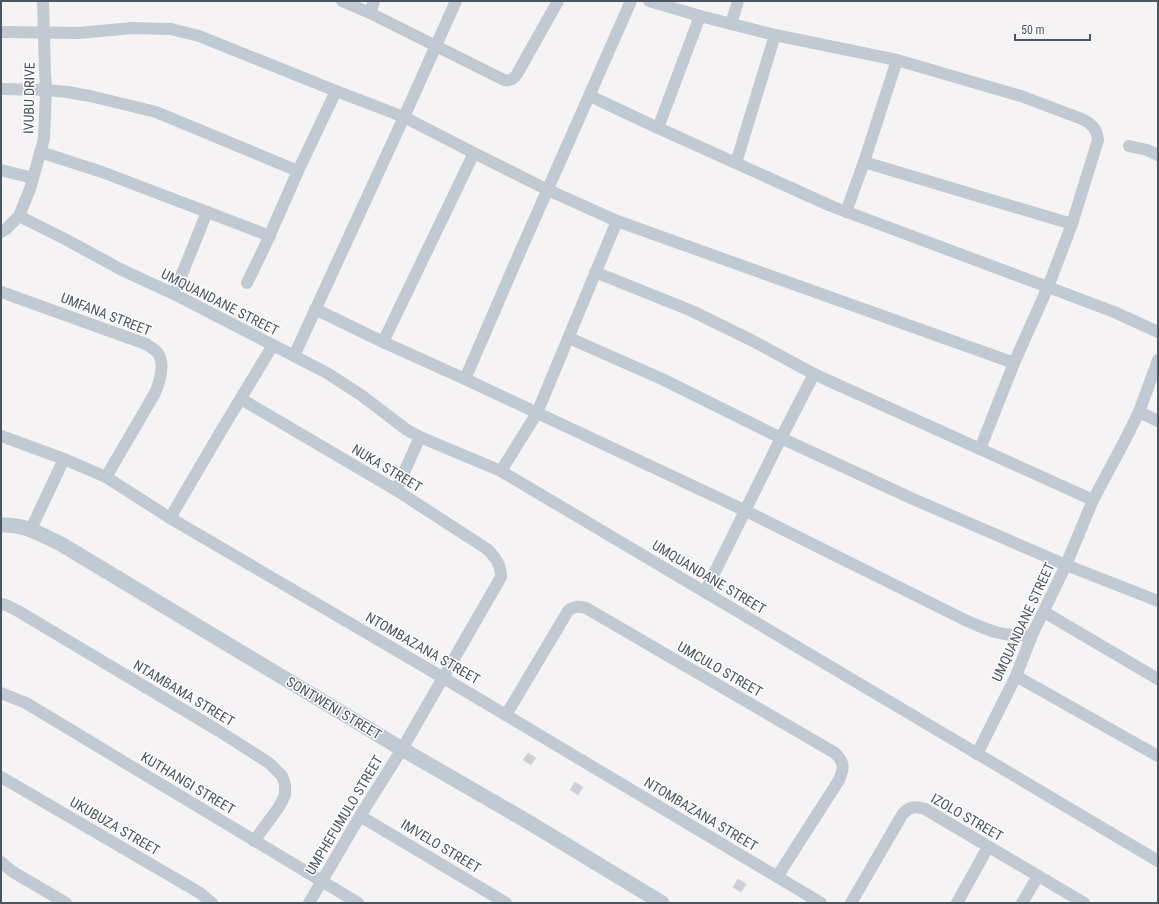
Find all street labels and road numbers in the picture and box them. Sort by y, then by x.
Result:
street label: IVUBU DRIVE [20,62,38,134]
street label: UMQUANDANE STREET [159,265,281,339]
street label: UMFANA STREET [59,289,153,339]
street label: NUKA STREET [349,441,425,495]
street label: UMQUANDANE STREET [649,537,769,617]
street label: UMQUANDANE STREET [988,560,1058,684]
street label: NTOMBAZANA STREET [363,609,483,687]
street label: UMCULO STREET [675,638,765,700]
street label: NTAMBAMA STREET [131,657,237,729]
street label: SONTWENI STREET [284,673,384,743]
street label: KUTHANGI STREET [138,749,238,817]
street label: UMPHEFUMULO STREET [302,753,386,877]
street label: NTOMBAZANA STREET [642,774,760,854]
street label: IZOLO STREET [928,790,1006,844]
street label: UKUBUZA STREET [67,794,163,858]
street label: IMVELO STREET [398,816,484,876]

